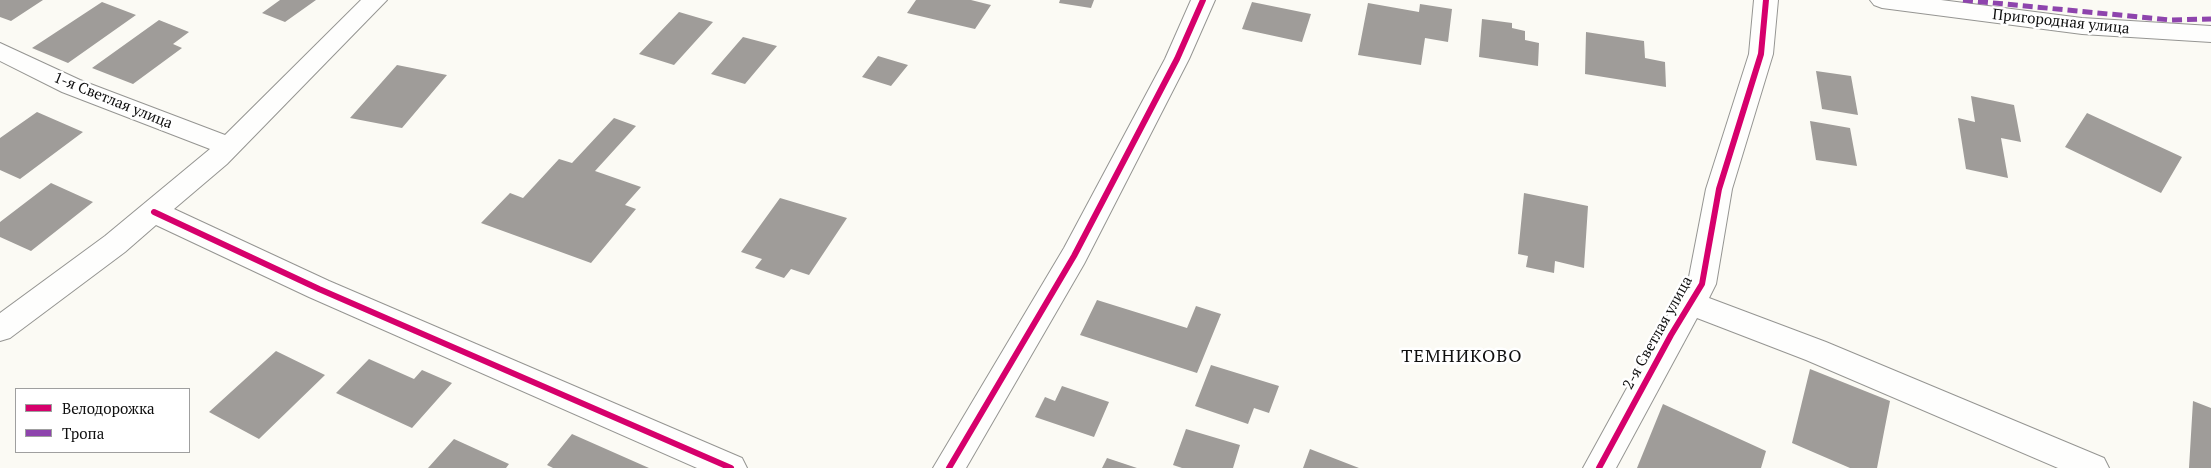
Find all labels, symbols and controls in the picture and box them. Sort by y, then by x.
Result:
street label: Пригородная улица [1991,6,2131,38]
street label: 1-я Светлая улица [51,69,175,133]
street label: 2-я Светлая улица [1619,273,1697,393]
district label: ТЕМНИКОВО [1400,346,1524,368]
legend [15,388,190,453]
text: Велодорожка [62,398,155,418]
text: Тропа [62,423,104,443]

